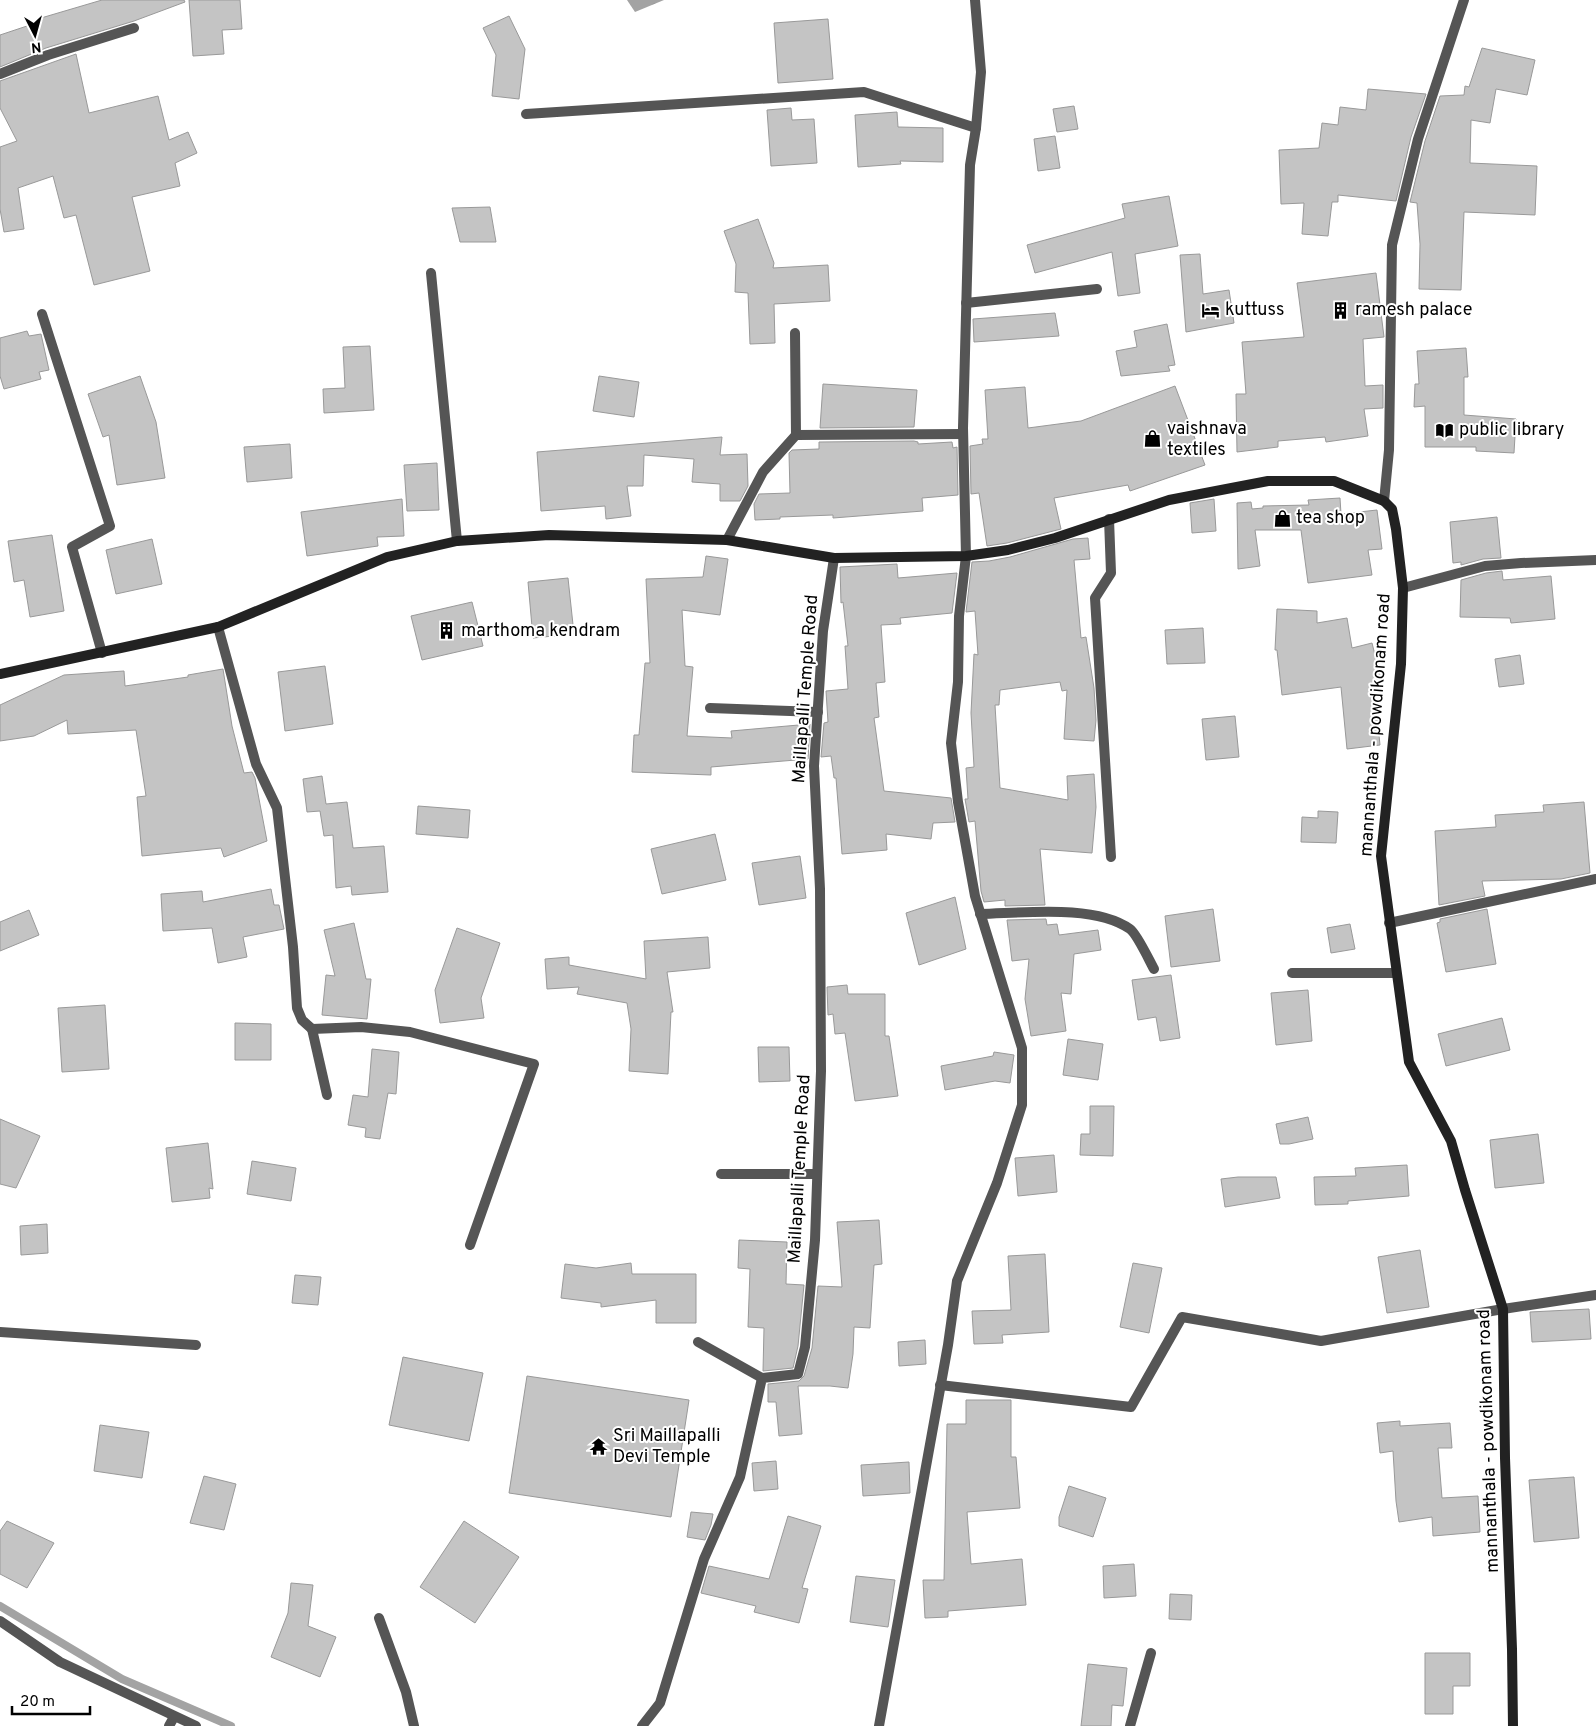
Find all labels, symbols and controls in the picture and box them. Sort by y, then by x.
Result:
north arrow [10,10,60,60]
text: N [30,37,42,55]
place label: kuttuss [1225,299,1284,322]
place label: ramesh palace [1355,299,1472,322]
hotel icon: kuttuss [1201,300,1221,320]
building icon: ramesh palace [1331,300,1351,320]
place label: vaishnava textiles [1167,418,1247,462]
place label: public library [1459,419,1564,442]
library icon: public library [1435,420,1455,440]
shop icon: vaishnava textiles [1143,429,1163,449]
place label: tea shop [1296,507,1365,530]
shop icon: tea shop [1272,508,1292,528]
street label: mannanthala - powdikonam road [1355,593,1397,857]
street label: Maillapalli Temple Road [788,594,824,784]
place label: marthoma kendram [461,620,620,643]
building icon: marthoma kendram [437,621,457,641]
street label: Maillapalli Temple Road [784,1074,816,1264]
street label: mannanthala - powdikonam road [1473,1309,1505,1573]
place label: Sri Maillapalli Devi Temple [613,1425,721,1469]
temple icon: Sri Maillapalli Devi Temple [589,1436,609,1456]
scale bar [12,1684,90,1716]
text: 20 m [20,1693,55,1712]

